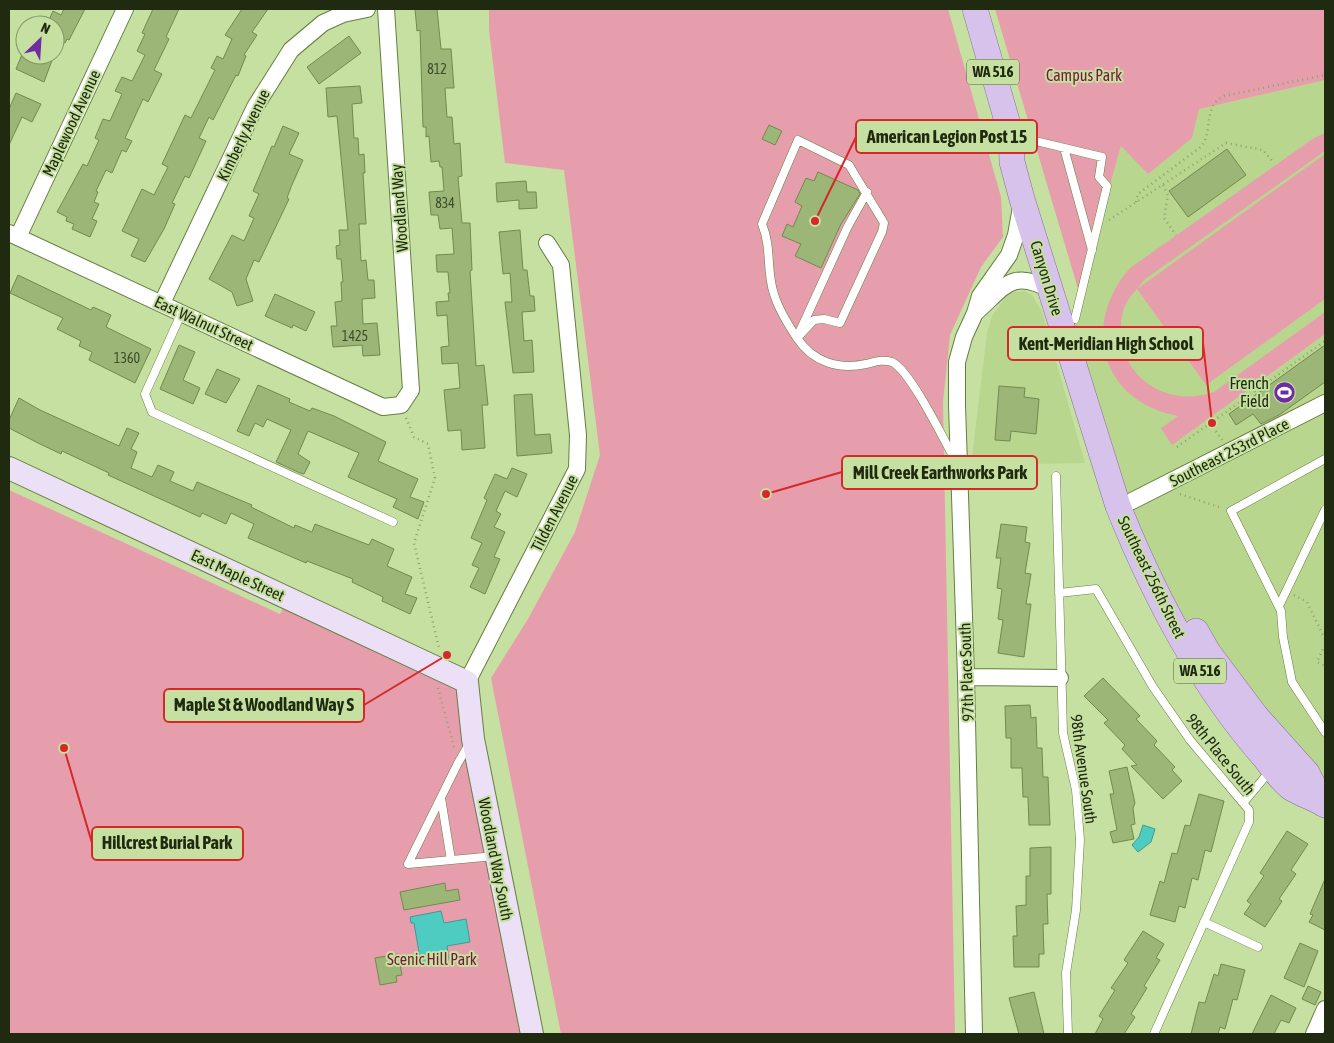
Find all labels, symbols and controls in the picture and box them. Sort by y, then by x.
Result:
north arrow [15,15,65,65]
text: N [38,19,53,37]
road number: WA 516 [967,60,1019,84]
house number: 812 [427,61,447,77]
park label: Campus Park [1046,66,1122,85]
street label: Maplewood Avenue [38,67,104,180]
street label: Kimberly Avenue [213,86,274,184]
callout: American Legion Post 15 [856,120,1037,153]
text: American Legion Post 15 [866,126,1027,147]
street label: Woodland Way [387,163,412,253]
house number: 834 [435,195,455,211]
street label: Canyon Drive [1026,238,1067,318]
street label: East Walnut Street [152,292,257,354]
callout: Kent-Meridian High School [1008,327,1203,360]
house number: 1425 [342,328,368,344]
text: Kent-Meridian High School [1018,333,1194,354]
house number: 1360 [114,350,141,366]
place label: French Field [1229,374,1269,410]
sports icon: French Field [1273,380,1297,404]
street label: Southeast 253rd Place [1166,414,1292,490]
callout: Mill Creek Earthworks Park [842,456,1037,489]
text: Mill Creek Earthworks Park [853,462,1028,483]
street label: Tilden Avenue [527,472,581,554]
street label: Southeast 256th Street [1115,513,1190,641]
street label: East Maple Street [188,545,288,606]
street label: 97th Place South [955,622,977,722]
road number: WA 516 [1174,658,1226,684]
callout: Maple St & Woodland Way S [164,689,364,722]
text: Maple St & Woodland Way S [174,694,355,715]
street label: 98th Place South [1183,710,1259,798]
street label: 98th Avenue South [1067,713,1101,825]
street label: Woodland Way South [474,796,517,922]
callout: Hillcrest Burial Park [92,827,243,860]
text: Hillcrest Burial Park [102,832,233,853]
park label: Scenic Hill Park [387,950,477,968]

